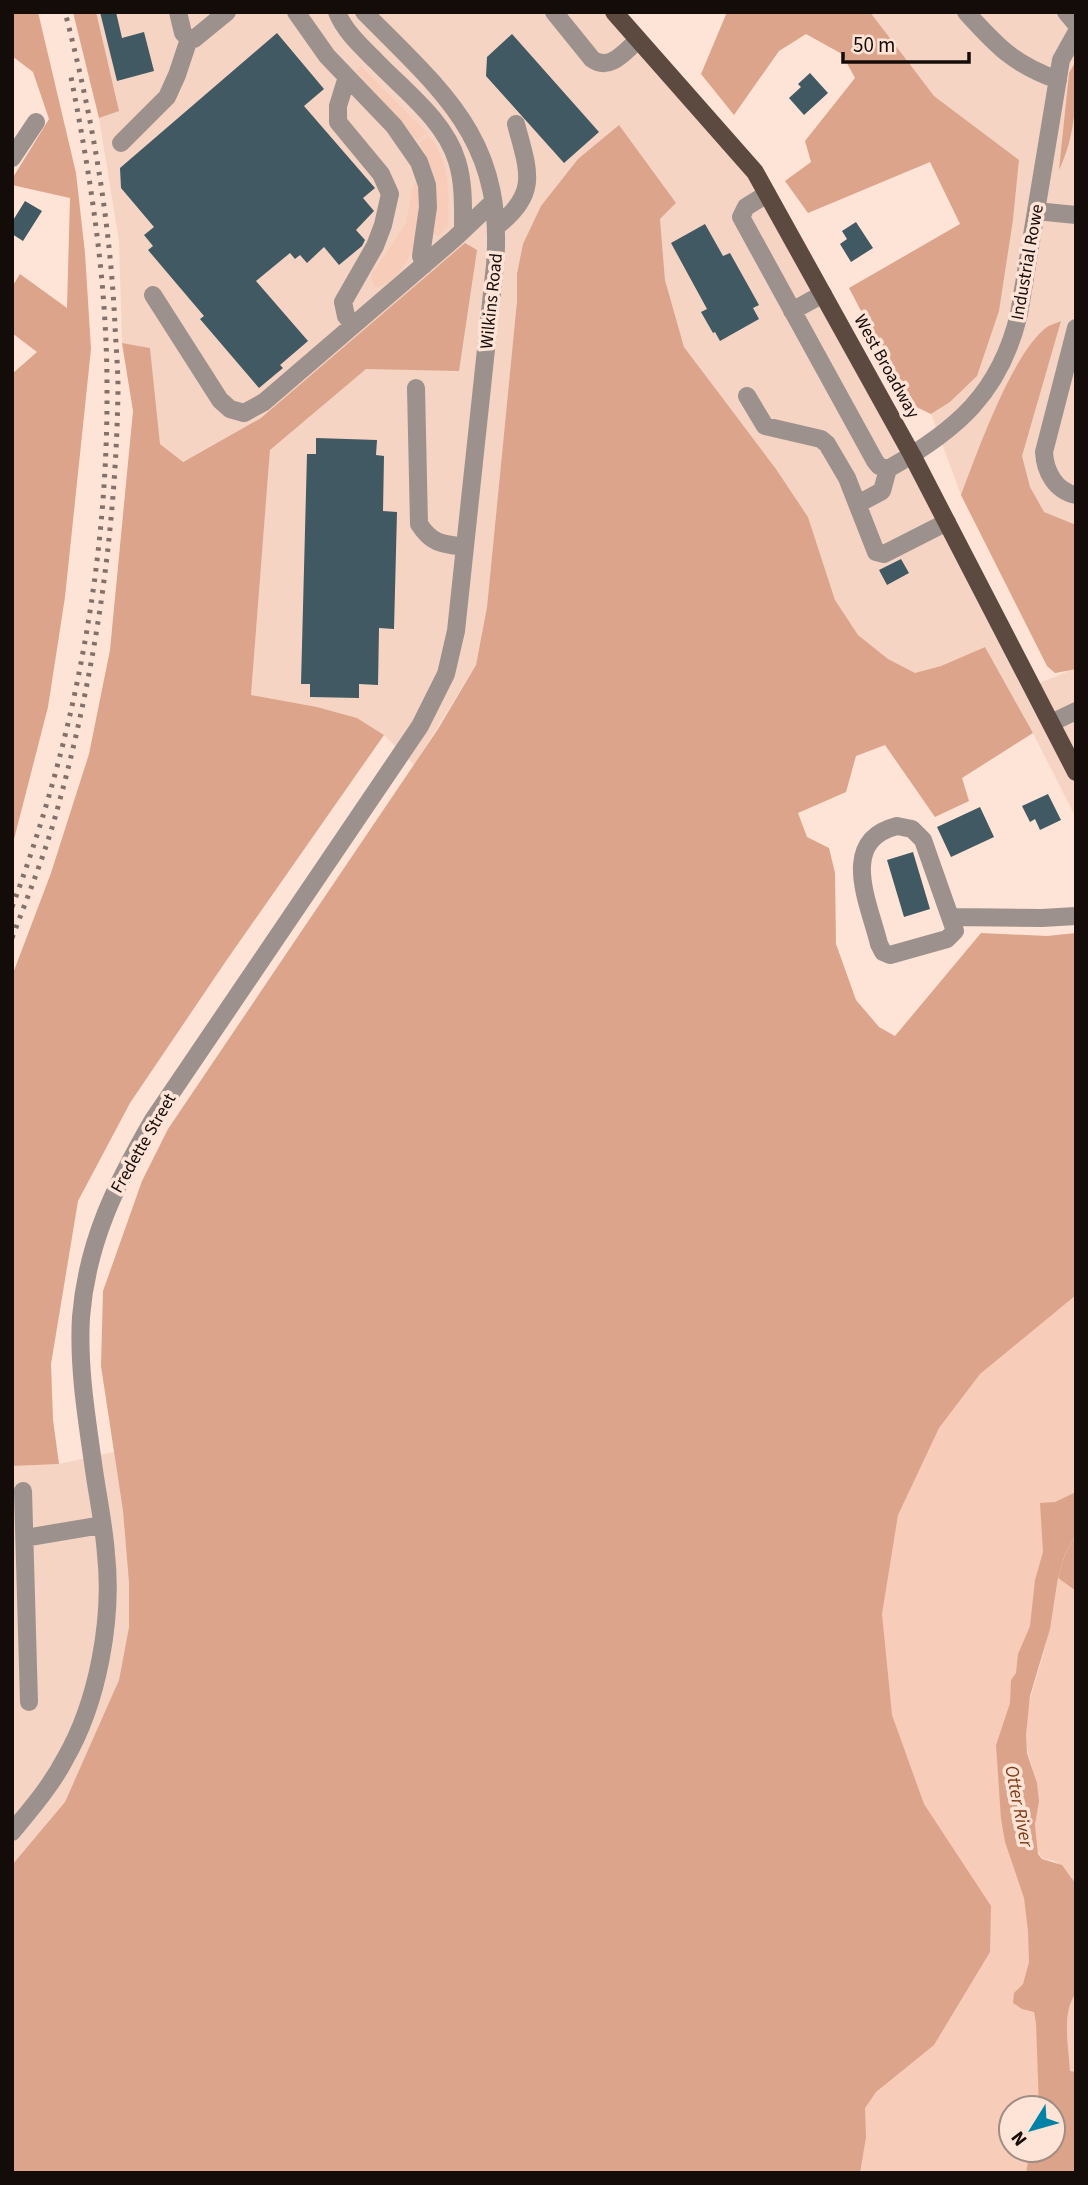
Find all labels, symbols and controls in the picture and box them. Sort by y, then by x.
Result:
scale bar [843,21,969,65]
text: 50 m [853,30,895,60]
street label: Industrial Rowe [1005,202,1050,322]
street label: Wilkins Road [474,252,509,350]
street label: West Broadway [848,310,926,423]
street label: Fredette Street [105,1089,182,1198]
water label: Otter River [997,1763,1040,1851]
north arrow [997,2094,1067,2164]
text: N [1005,2125,1034,2152]

